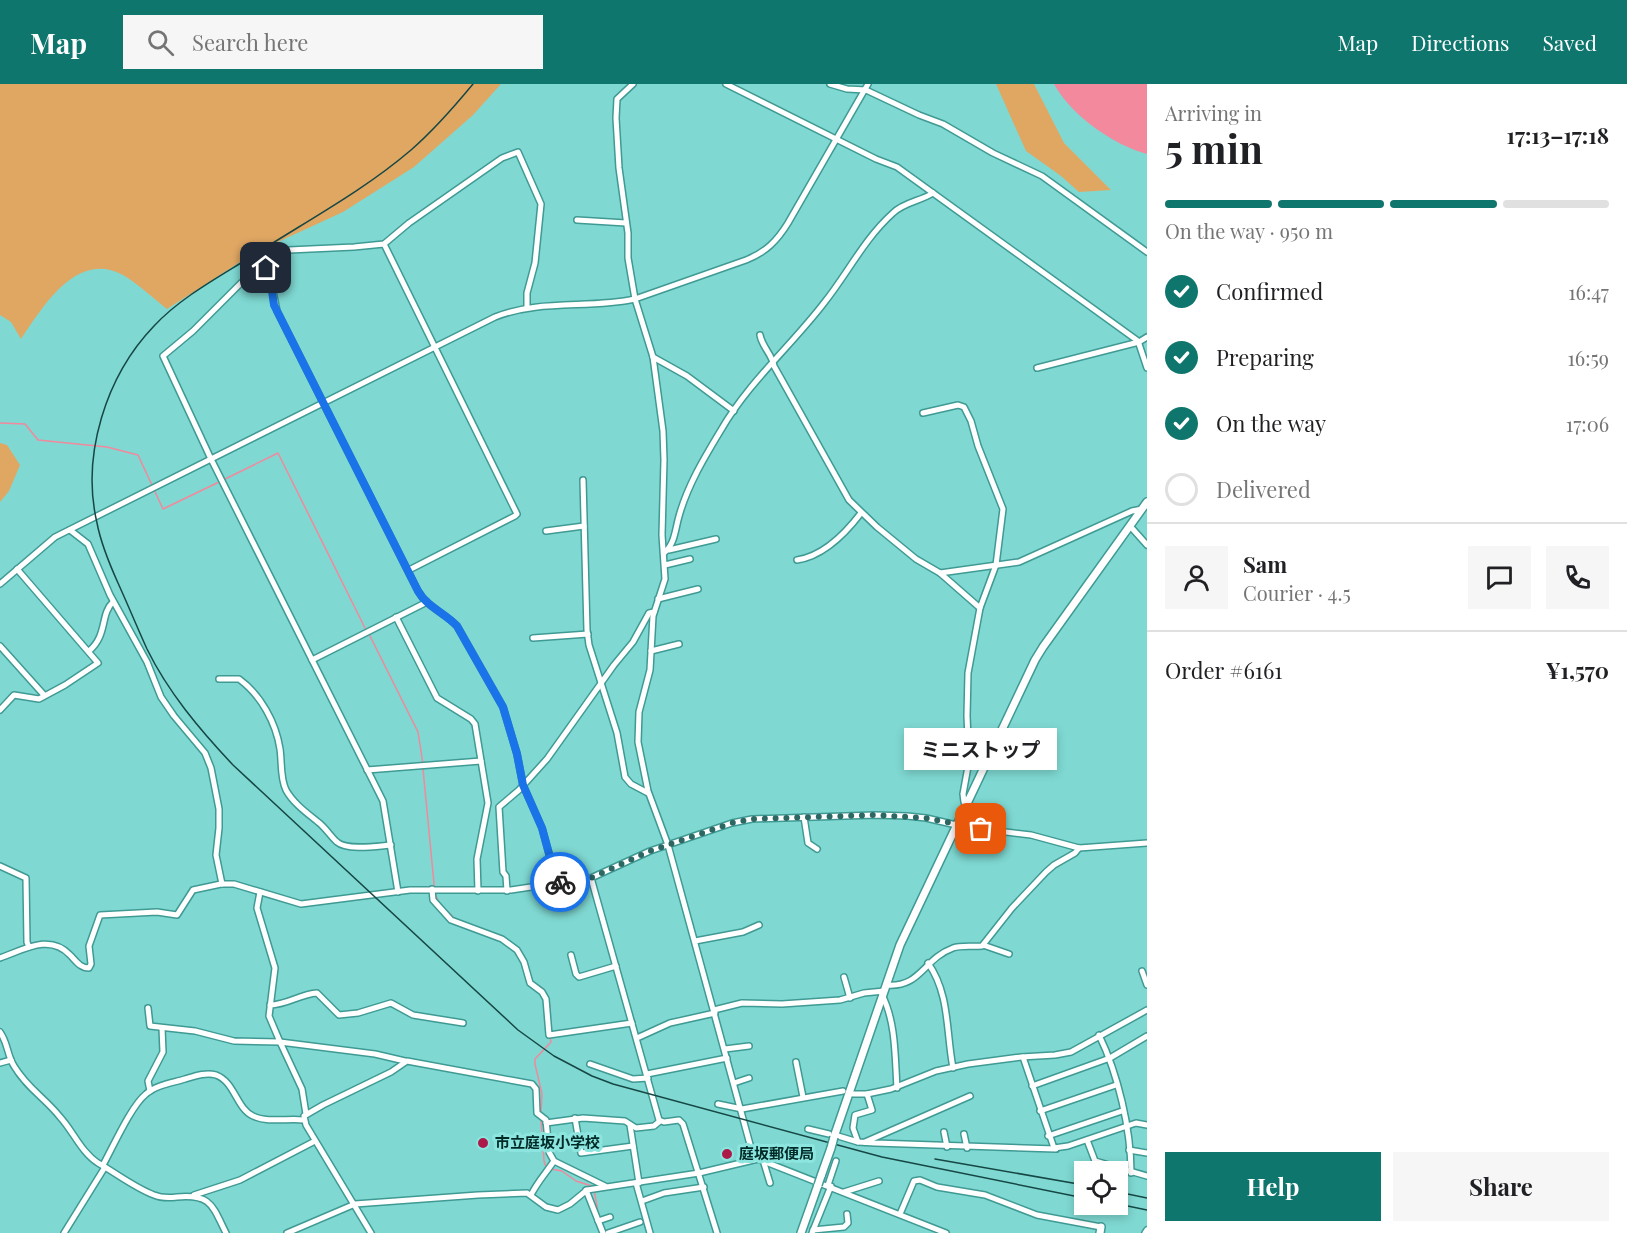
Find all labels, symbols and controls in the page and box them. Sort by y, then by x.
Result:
search box [123,15,543,69]
text: Map [30,24,87,61]
icon: search [144,26,177,59]
text: Search here [192,27,308,57]
text: Map [1337,28,1378,56]
text: Directions [1411,28,1509,56]
text: Saved [1542,28,1597,56]
text: Arriving in [1165,99,1262,126]
text: 17:13–17:18 [1507,120,1609,150]
text: 5 min [1165,122,1263,174]
text: On the way · 950 m [1165,217,1333,244]
pin [240,242,291,293]
icon: home [249,251,282,284]
icon: check [1165,275,1198,308]
text: Confirmed [1216,276,1323,306]
text: 16:47 [1568,278,1609,305]
icon: check [1165,341,1198,374]
text: Preparing [1216,342,1314,372]
text: 16:59 [1567,344,1609,371]
icon: check [1165,407,1198,440]
text: On the way [1216,408,1326,438]
text: 17:06 [1566,410,1609,437]
text: Delivered [1216,474,1311,504]
button: person [1165,546,1228,609]
button: chat [1468,546,1531,609]
button: phone [1546,546,1609,609]
text: Sam [1243,549,1287,579]
text: Courier · 4.5 [1243,579,1351,606]
text: Order #6161 [1165,655,1282,685]
text: ¥1,570 [1546,655,1609,685]
callout: ミニストップ [904,727,1058,769]
text: ミニストップ [921,735,1041,762]
pin [955,803,1006,854]
icon: bag [964,812,997,845]
courier [530,852,590,912]
icon: bike [544,866,577,899]
place label: 市立庭坂小学校 [495,1132,600,1152]
marker: 市立庭坂小学校 [476,1136,490,1150]
place label: 庭坂郵便局 [739,1143,814,1163]
marker: 庭坂郵便局 [720,1147,734,1161]
button: Help [1165,1152,1381,1221]
button: Share [1393,1152,1609,1221]
map controls [1074,1161,1128,1215]
button: locate [1074,1161,1128,1215]

